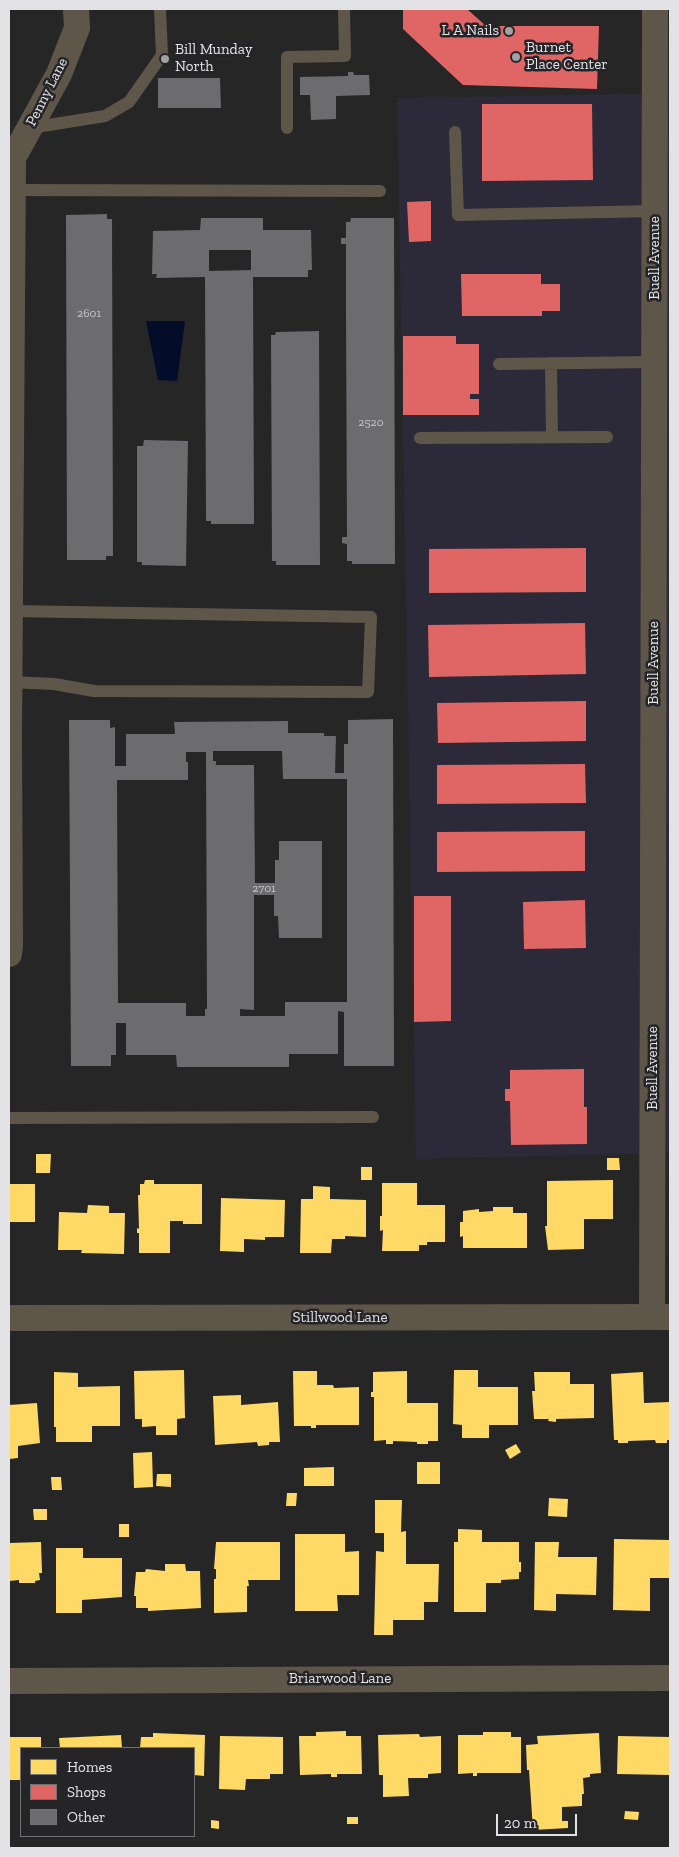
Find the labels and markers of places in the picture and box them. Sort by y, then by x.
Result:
place label: L A Nails [442,22,499,40]
marker: L A Nails [503,25,515,37]
place label: Burnet Place Center [526,39,607,74]
place label: Bill Munday North [175,41,252,76]
marker: Burnet Place Center [510,51,522,63]
marker: Bill Munday North [159,53,171,65]

